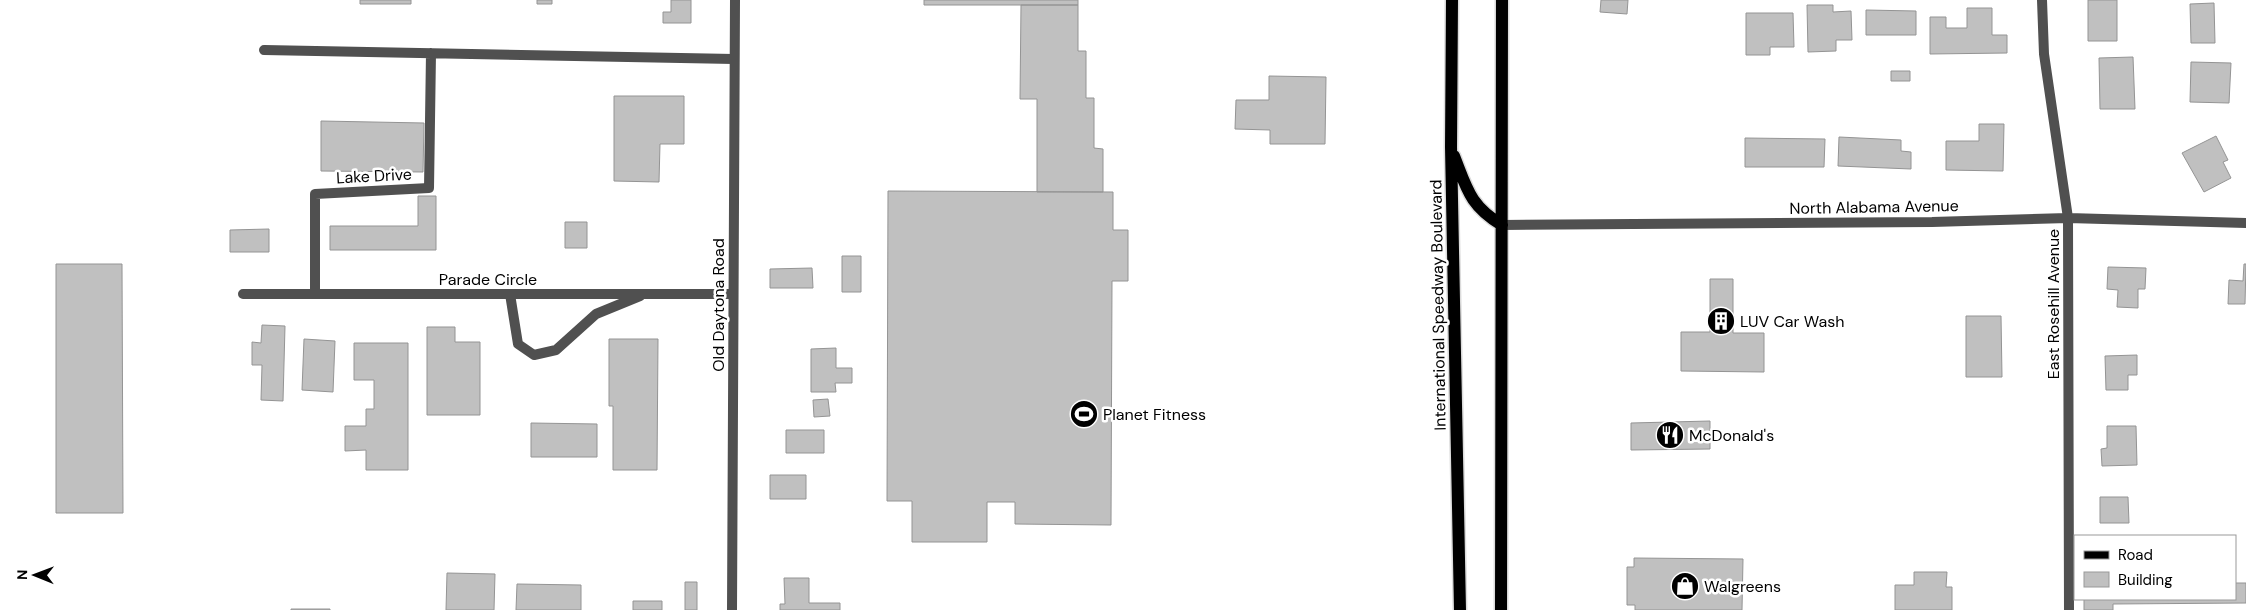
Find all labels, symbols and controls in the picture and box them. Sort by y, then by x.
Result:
street label: Lake Drive [336,164,412,188]
street label: International Speedway Boulevard [1425,179,1451,431]
street label: North Alabama Avenue [1789,195,1959,219]
street label: East Rosehill Avenue [2043,229,2064,379]
street label: Old Daytona Road [708,238,729,372]
street label: Parade Circle [439,269,537,290]
building icon: LUV Car Wash [1706,306,1736,336]
place label: LUV Car Wash [1740,311,1844,332]
sports icon: Planet Fitness [1069,399,1099,429]
place label: Planet Fitness [1103,404,1206,425]
restaurant icon: McDonald's [1655,420,1685,450]
place label: McDonald's [1689,425,1774,446]
legend [2074,535,2236,600]
text: Road [2118,545,2153,565]
north arrow [10,550,60,600]
text: N [13,570,31,580]
text: Building [2118,570,2173,590]
shop icon: Walgreens [1670,571,1700,601]
place label: Walgreens [1704,576,1781,597]

